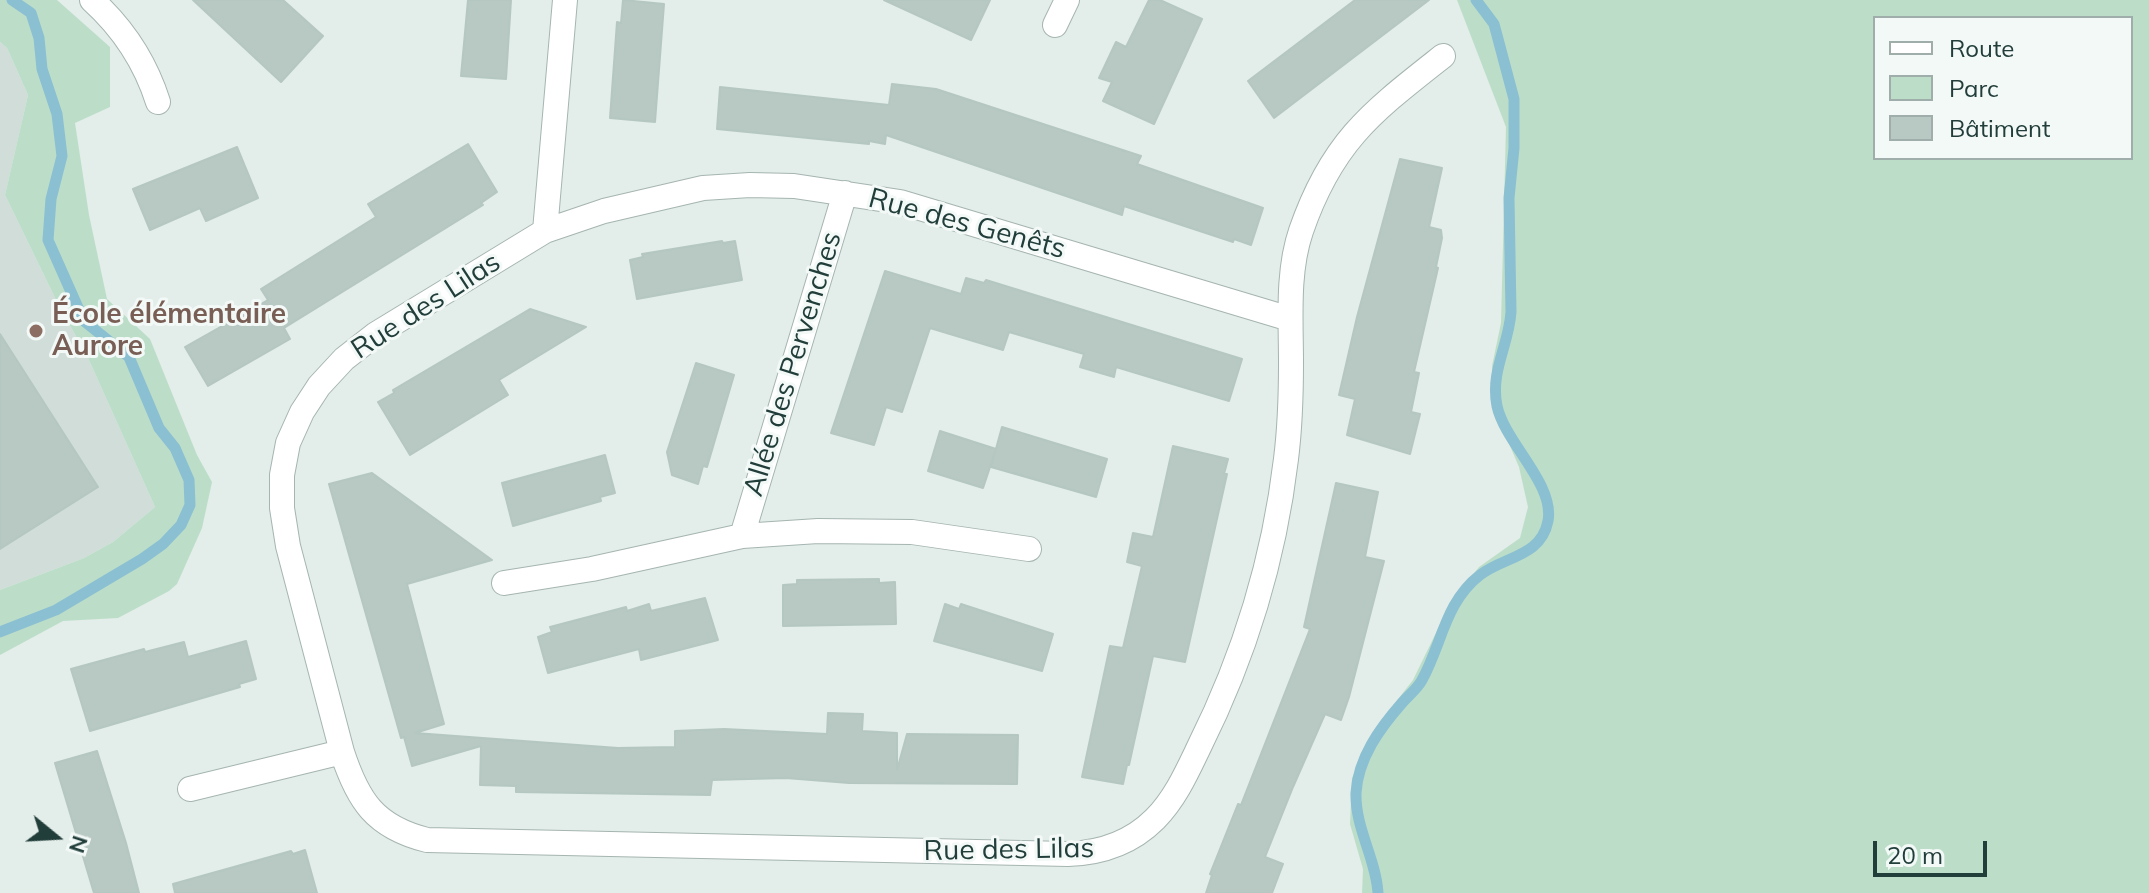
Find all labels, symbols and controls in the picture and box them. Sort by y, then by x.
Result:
legend [1873,16,2133,160]
text: Route [1949,33,2014,63]
text: Parc [1949,73,1999,103]
text: Bâtiment [1949,113,2050,143]
street label: Rue des Genêts [865,182,1069,266]
street label: Allée des Pervenches [737,228,849,500]
street label: Rue des Lilas [345,245,507,367]
place label: École élémentaire Aurore [52,298,286,364]
marker: École élémentaire Aurore [27,322,45,340]
north arrow [16,797,96,877]
scale bar [1877,825,1991,875]
text: N [63,832,95,857]
street label: Rue des Lilas [923,832,1095,868]
text: 20 m [1887,840,1943,870]

